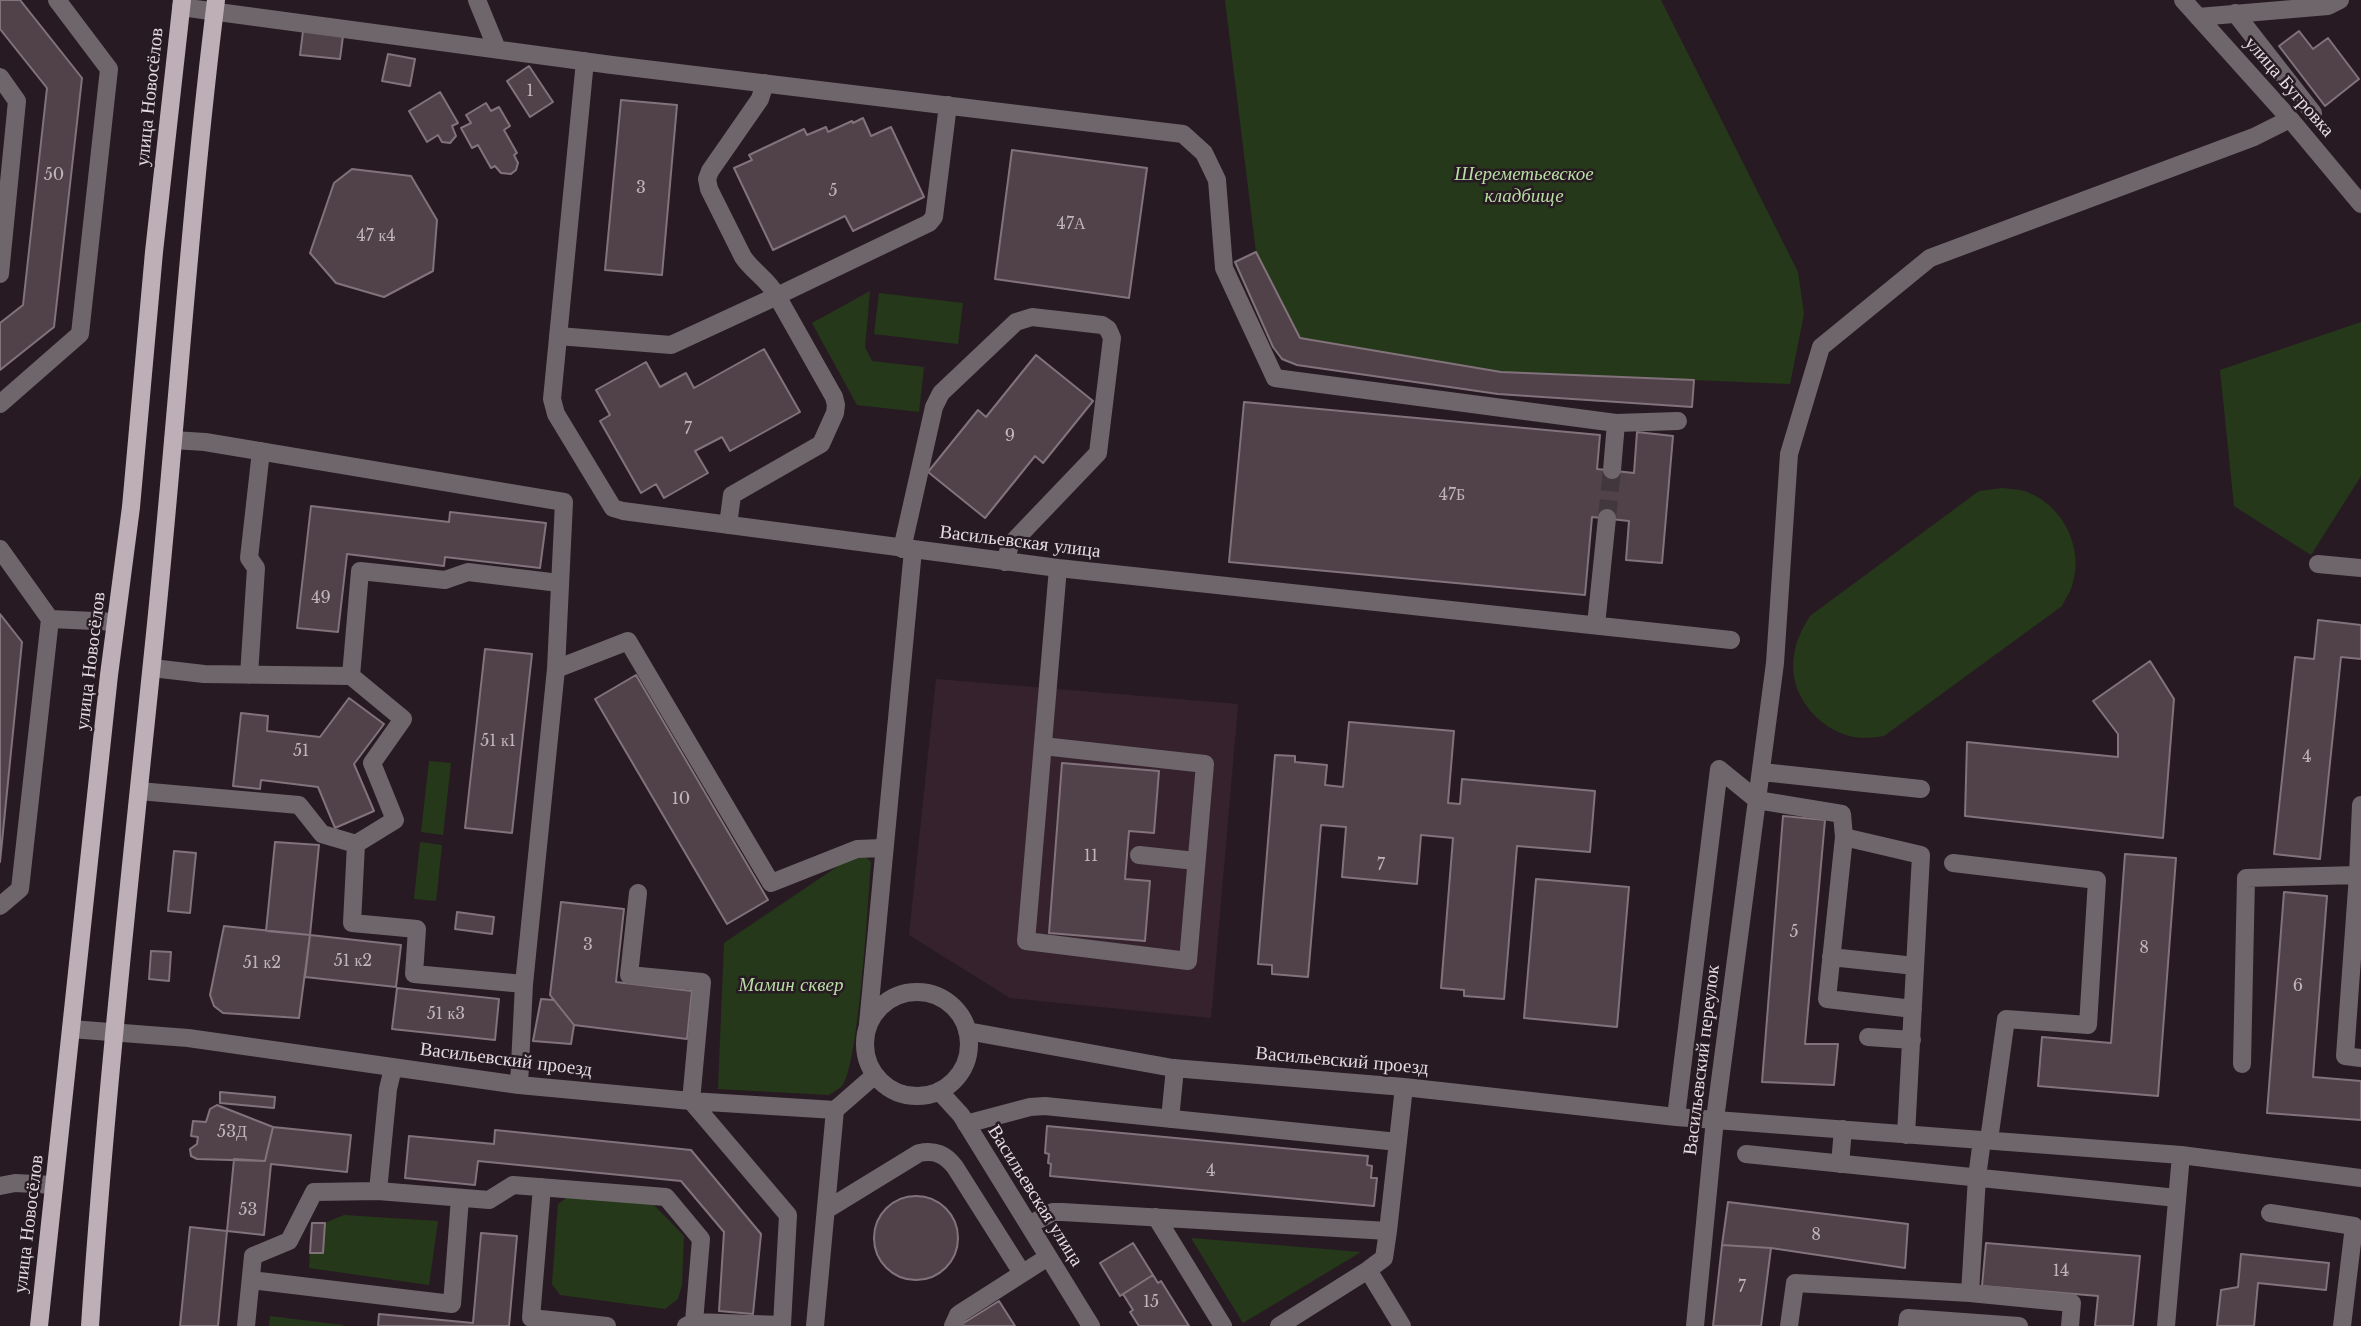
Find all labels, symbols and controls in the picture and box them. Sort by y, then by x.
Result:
street label: улица Новосёлов [131,27,169,167]
street label: улица Бугровка [2239,32,2339,142]
house number: 1 [526,81,534,101]
park label: Шереметьевское кладбище [1454,164,1594,208]
house number: 50 [44,165,64,185]
house number: 3 [636,178,646,198]
house number: 5 [828,181,838,201]
house number: 47А [1057,214,1085,234]
house number: 47 к4 [356,226,396,246]
house number: 7 [684,419,692,439]
house number: 9 [1005,426,1015,446]
house number: 47Б [1439,485,1465,505]
street label: Васильевская улица [938,521,1102,563]
house number: 49 [311,588,331,608]
street label: улица Новосёлов [71,591,111,731]
house number: 51 к1 [480,731,516,751]
house number: 51 [293,741,309,761]
house number: 4 [2302,747,2312,767]
house number: 10 [672,789,690,809]
house number: 11 [1084,846,1098,866]
house number: 7 [1377,855,1385,875]
house number: 5 [1789,922,1799,942]
house number: 3 [583,935,593,955]
house number: 8 [2139,938,2149,958]
house number: 51 к2 [334,951,372,971]
house number: 51 к2 [243,953,281,973]
street label: Васильевский переулок [1679,964,1725,1156]
park label: Мамин сквер [739,975,843,997]
house number: 6 [2293,976,2303,996]
house number: 51 к3 [427,1004,465,1024]
street label: Васильевский проезд [419,1038,593,1082]
street label: Васильевский проезд [1255,1042,1429,1080]
street label: Васильевская улица [982,1121,1088,1271]
house number: 53Д [217,1122,247,1142]
street label: улица Новосёлов [9,1154,49,1294]
house number: 4 [1206,1161,1216,1181]
house number: 53 [239,1200,257,1220]
house number: 8 [1811,1225,1821,1245]
house number: 14 [2053,1261,2069,1281]
house number: 7 [1738,1277,1746,1297]
house number: 15 [1143,1292,1159,1312]

